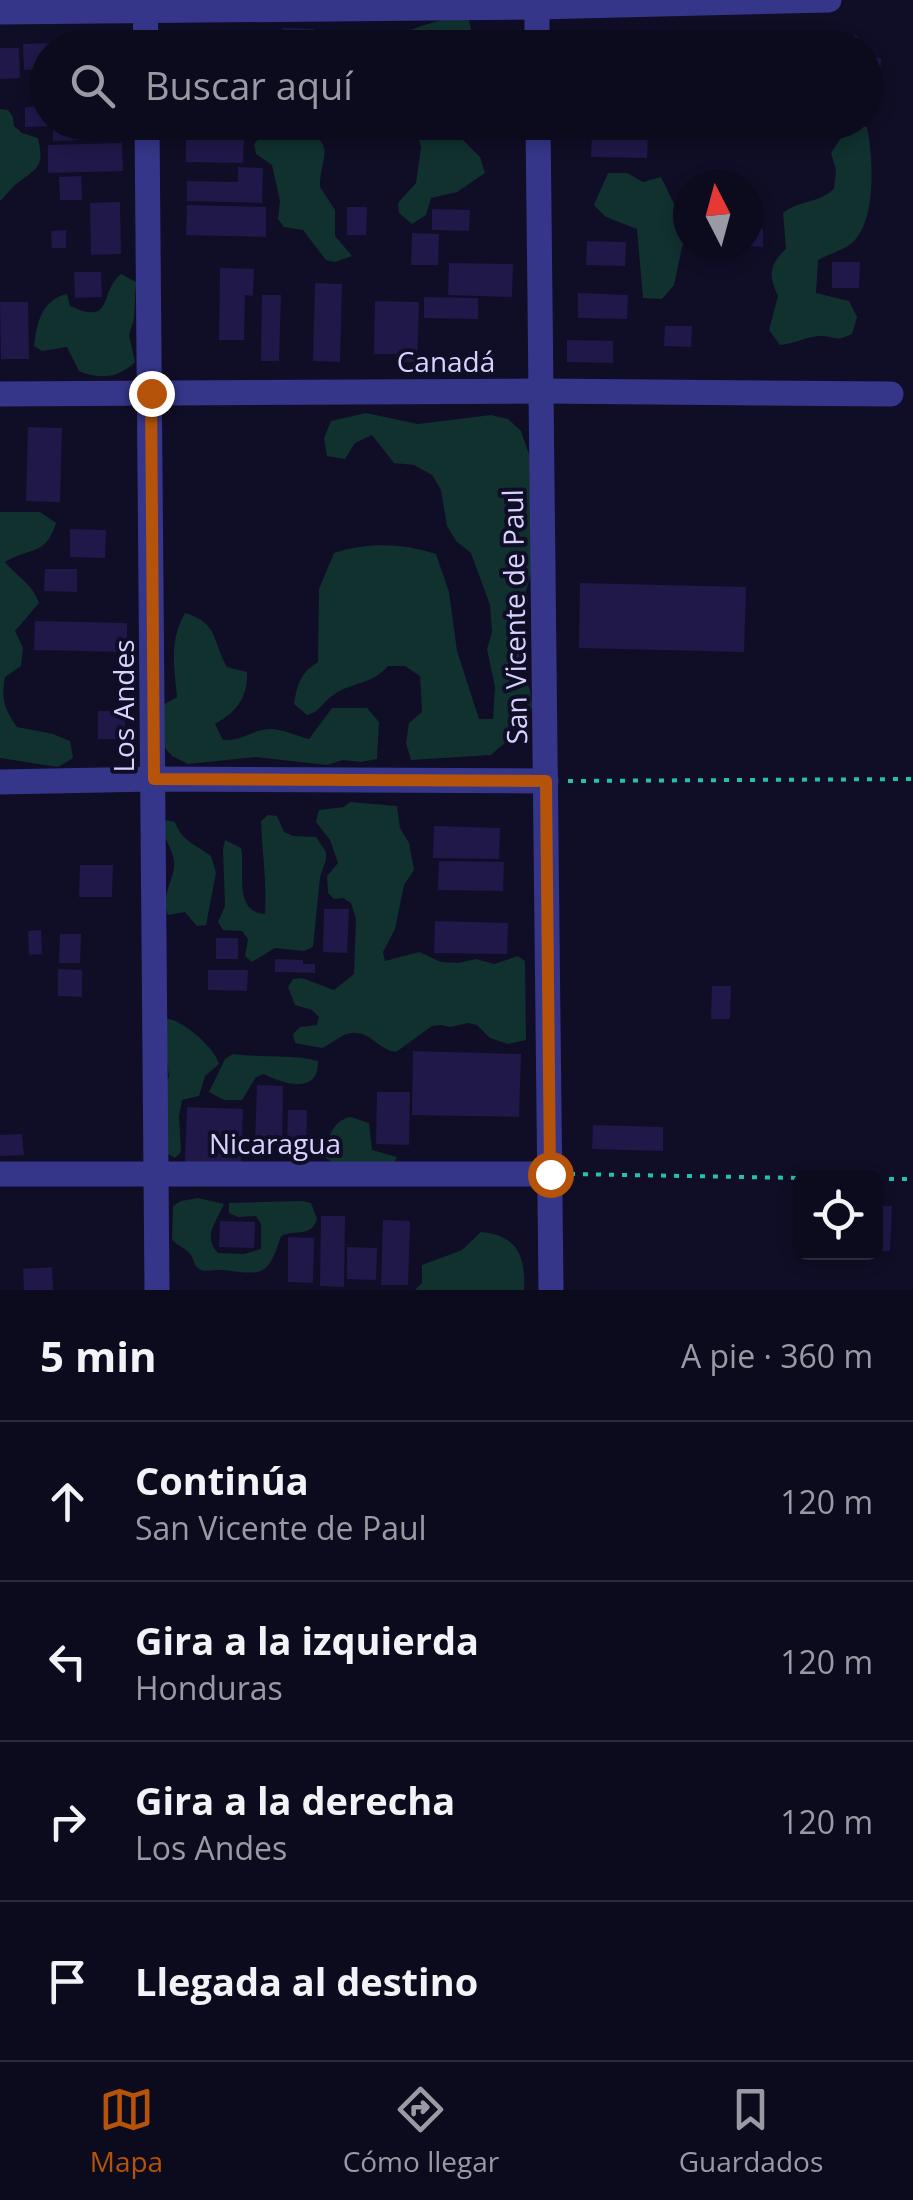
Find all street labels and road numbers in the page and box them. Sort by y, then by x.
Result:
street label: Canadá [397,342,495,380]
street label: San Vicente de Paul [493,489,535,745]
street label: Los Andes [104,639,142,773]
street label: Nicaragua [209,1124,341,1162]

